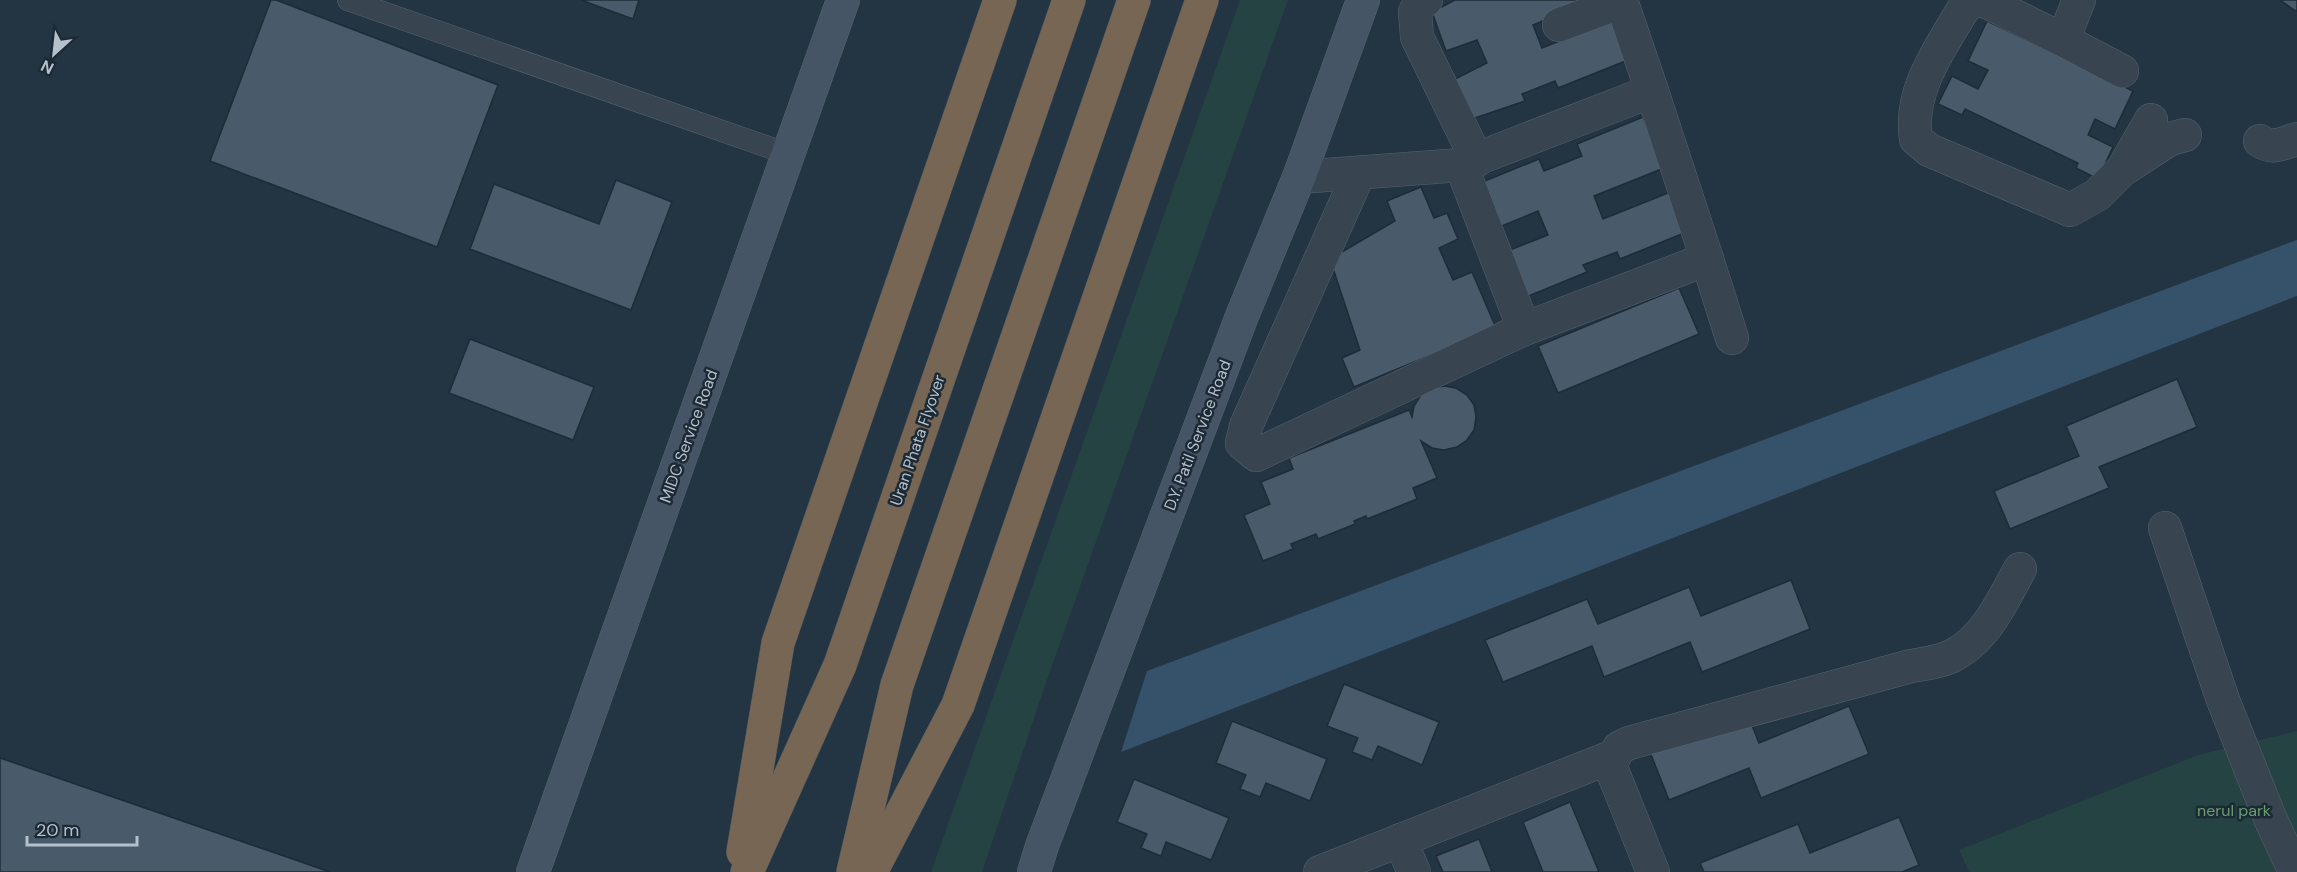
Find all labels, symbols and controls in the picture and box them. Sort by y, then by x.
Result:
north arrow [24,24,84,84]
text: N [37,55,57,79]
street label: D.Y. Patil Service Road [1159,357,1236,513]
street label: MIDC Service Road [655,367,722,506]
street label: Uran Phata Flyover [885,372,950,508]
park label: nerul park [2197,800,2271,821]
scale bar [27,809,136,847]
text: 20 m [36,818,79,842]

